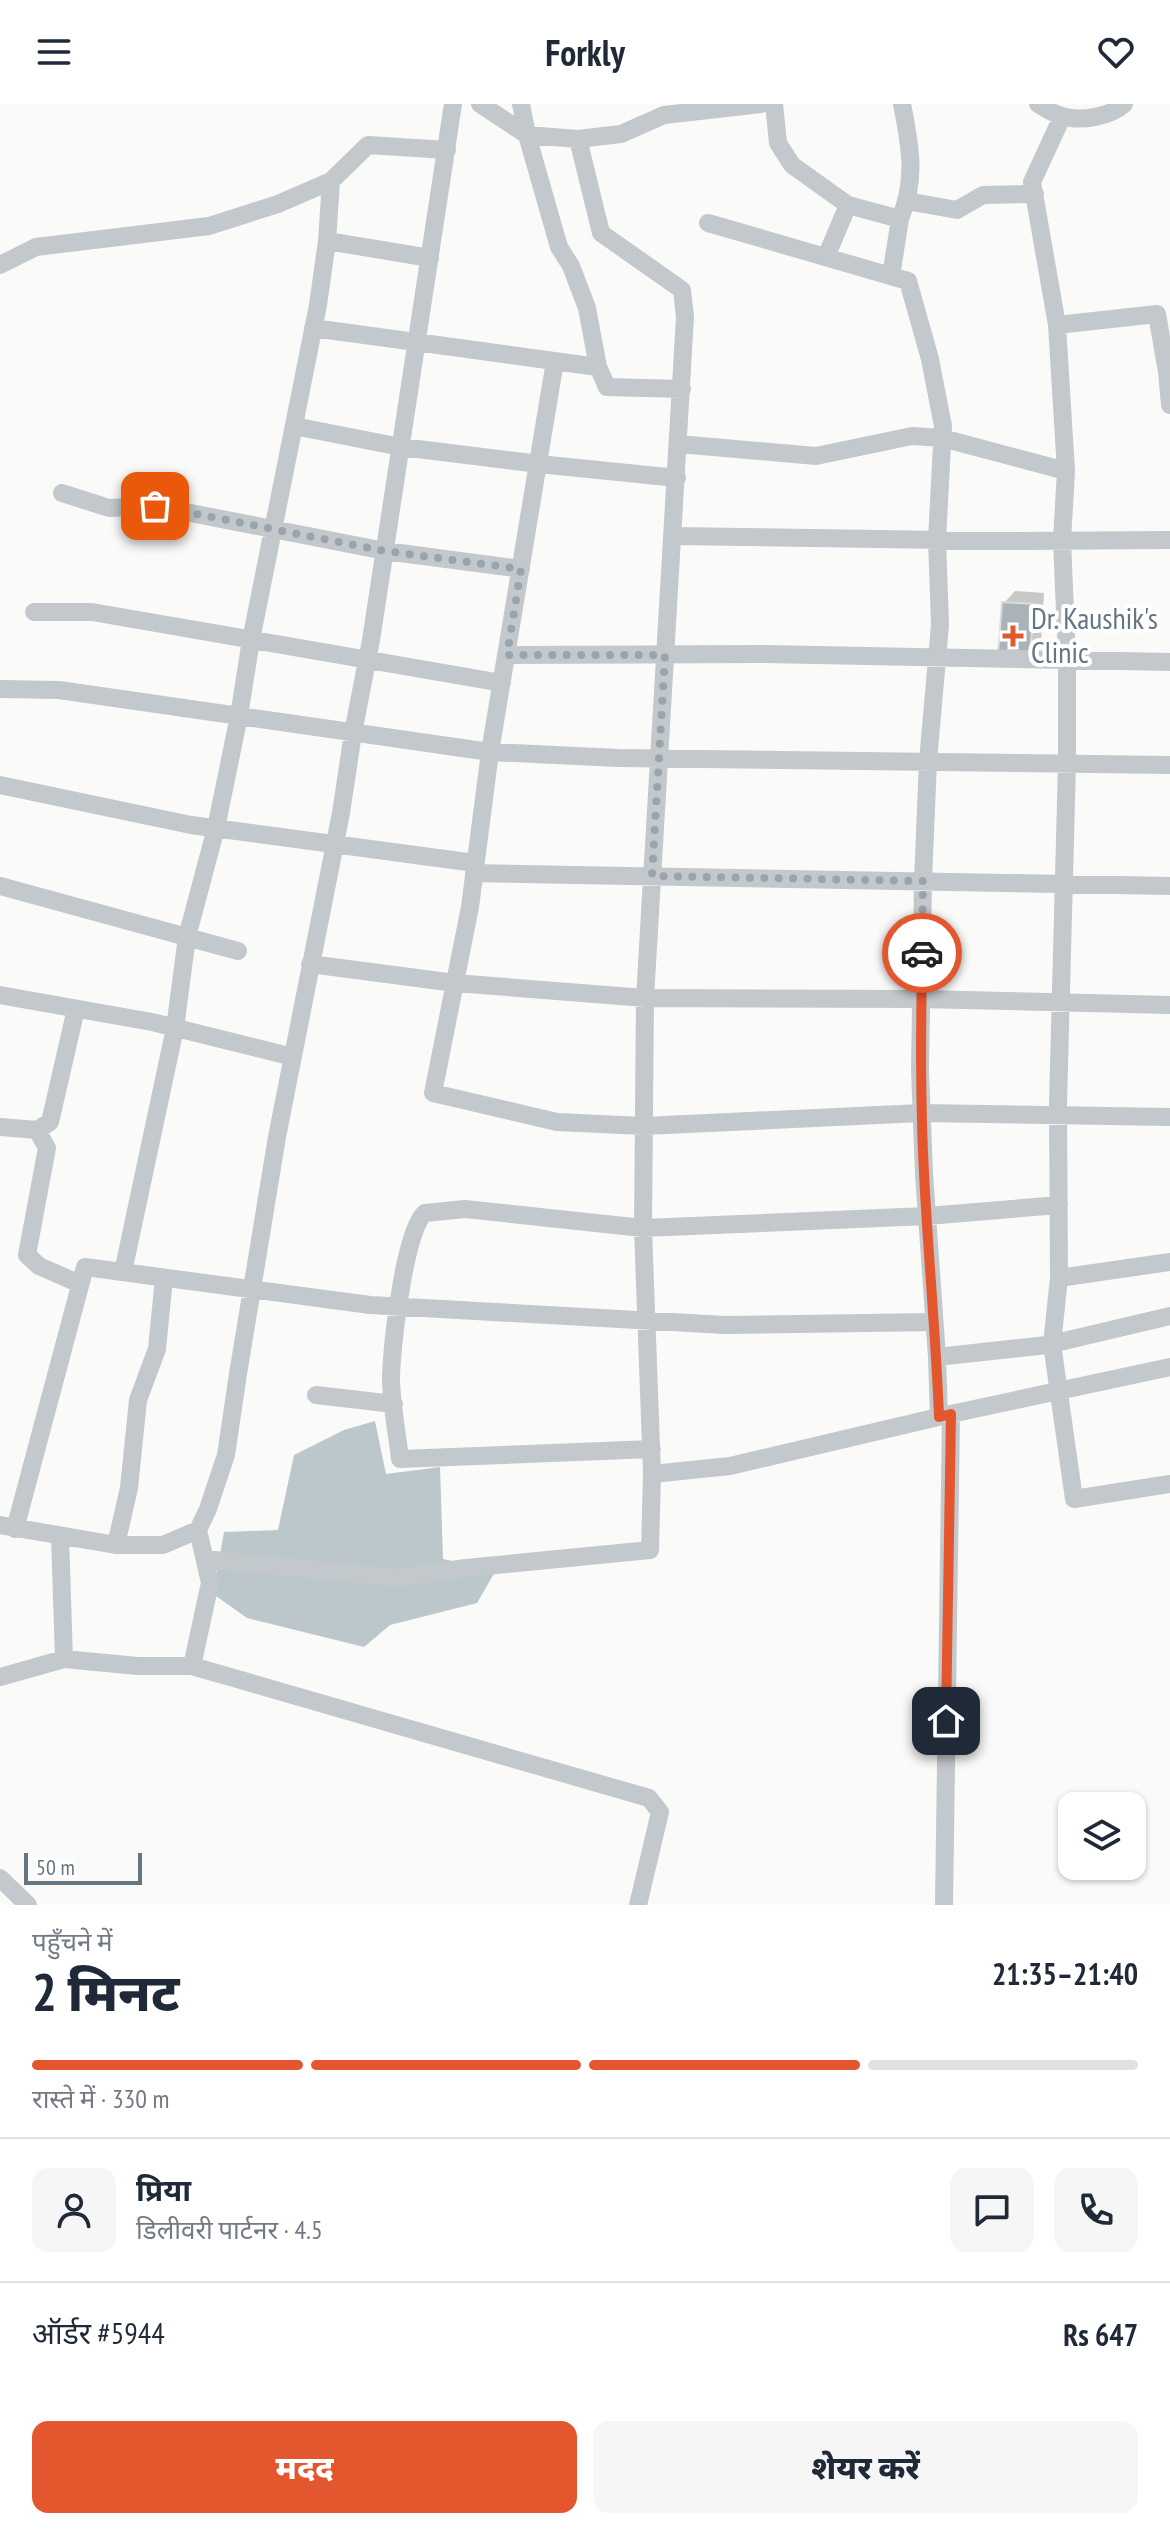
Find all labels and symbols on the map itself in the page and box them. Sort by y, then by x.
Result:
pin [121,472,189,540]
place label: Dr. Kaushik's Clinic [1031,598,1158,671]
marker: Dr. Kaushik's Clinic [1002,625,1024,647]
courier [882,913,962,993]
pin [912,1687,980,1755]
scale bar [24,1849,142,1885]

